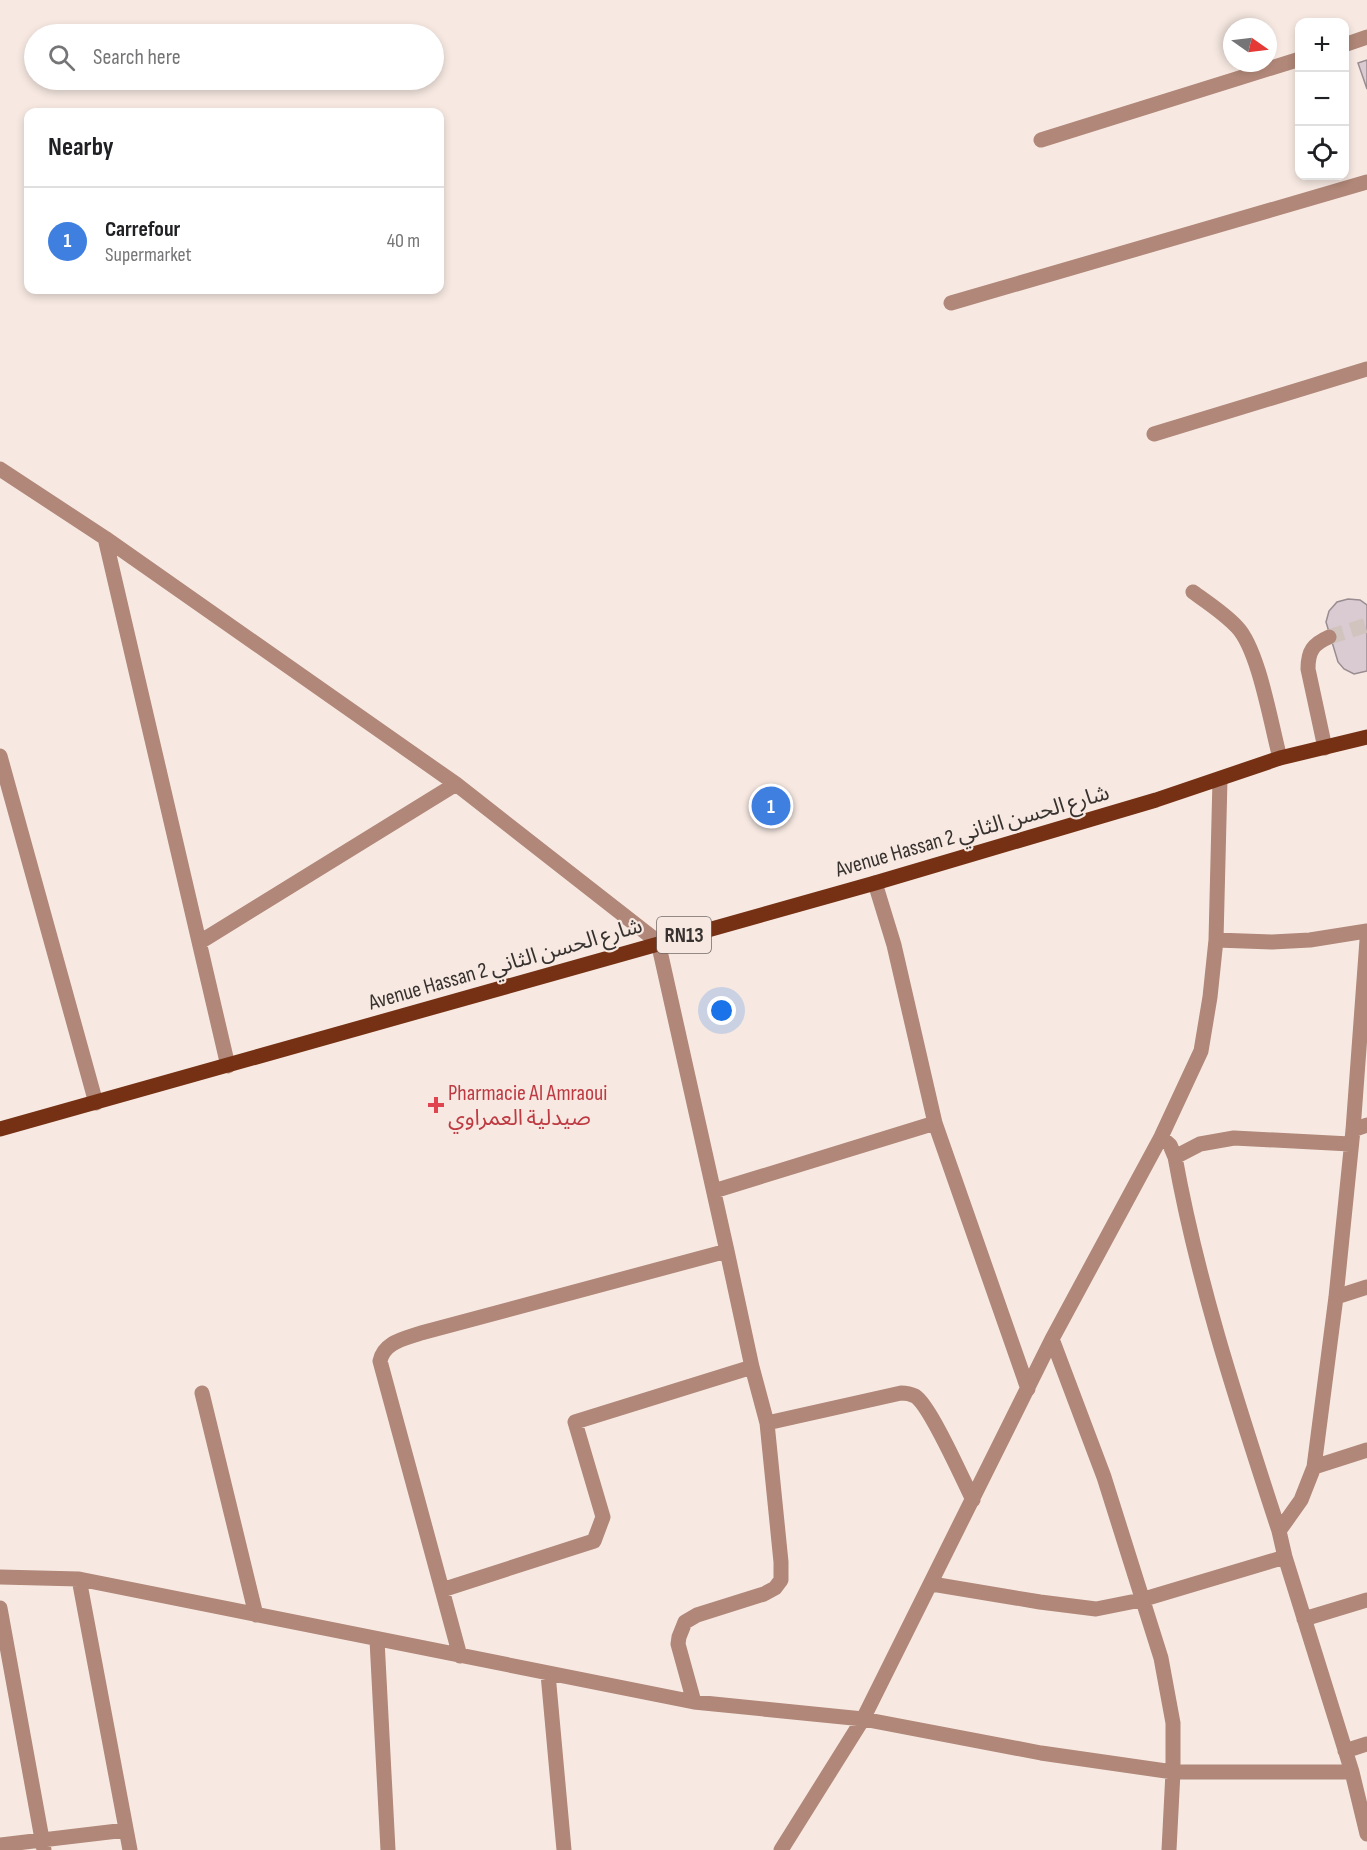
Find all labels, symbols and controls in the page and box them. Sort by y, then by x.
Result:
north arrow [1223,18,1277,72]
map controls [1295,18,1349,180]
button: + [1295,18,1349,72]
search box [24,24,444,90]
icon: search [45,41,78,74]
text: Search here [93,44,180,71]
button: − [1295,72,1349,126]
button: locate [1295,126,1349,180]
text: Nearby [48,132,114,163]
text: Carrefour [105,216,180,243]
text: 1 [64,229,71,253]
text: 40 m [387,229,420,253]
text: Supermarket [105,243,192,267]
street label: Avenue Hassan 2 شارع الحسن الثاني [831,779,1113,886]
pin: 1 [752,784,790,828]
street label: Avenue Hassan 2 شارع الحسن الثاني [364,912,646,1019]
road number: RN13 [657,917,711,953]
your location [707,996,736,1025]
place label: Pharmacie Al Amraoui صيدلية العمراوي [448,1080,607,1134]
marker: Pharmacie Al Amraoui صيدلية العمراوي [429,1098,443,1112]

